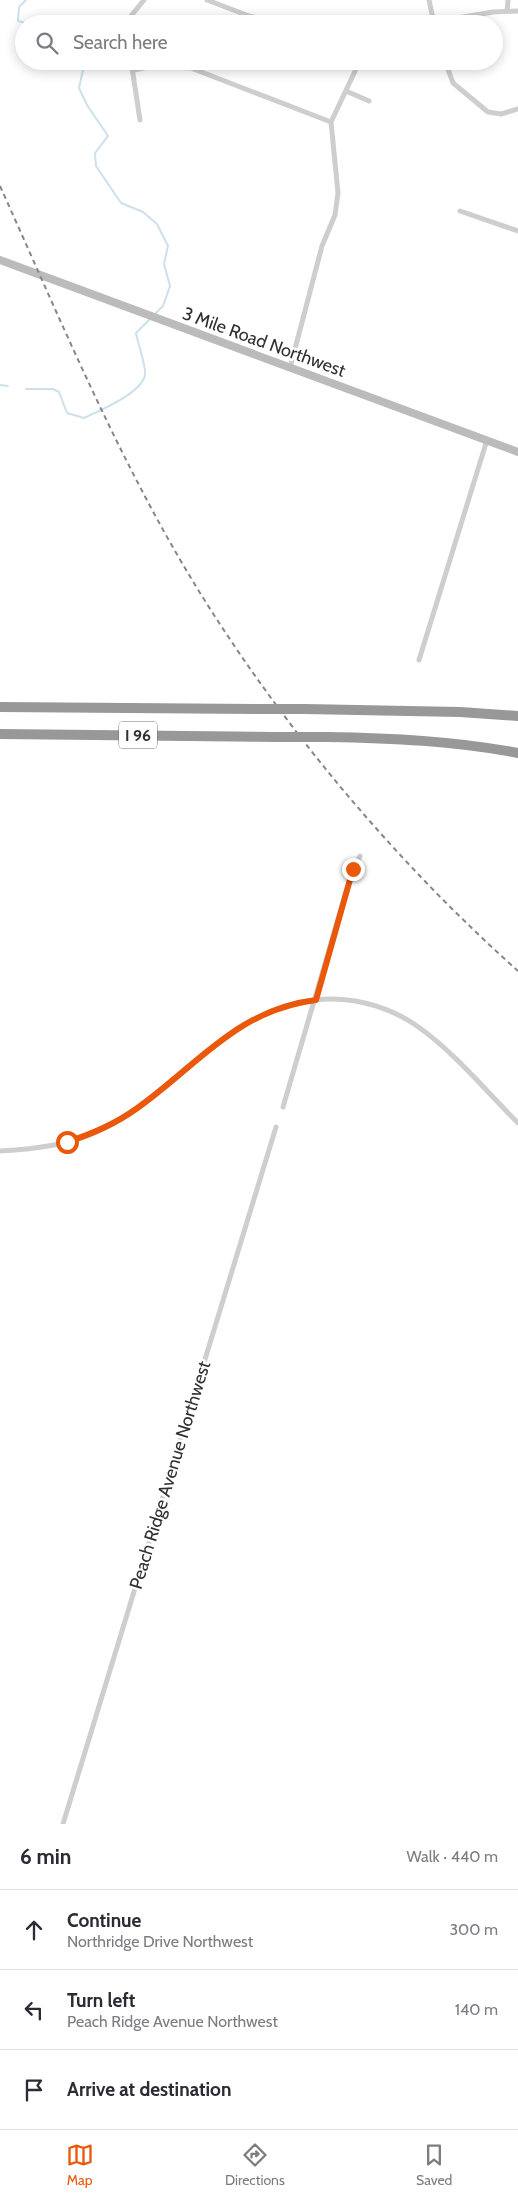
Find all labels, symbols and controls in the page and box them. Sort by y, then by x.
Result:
search box [15,15,503,70]
icon: search [33,29,61,57]
text: Search here [73,31,167,54]
street label: 3 Mile Road Northwest [179,302,349,382]
road number: I 96 [119,722,157,748]
route end [342,858,365,881]
route start [56,1131,79,1154]
street label: Peach Ridge Avenue Northwest [125,1358,215,1592]
text: 6 min [20,1844,71,1869]
text: Walk · 440 m [407,1847,498,1866]
text: Continue [67,1909,141,1932]
icon: ahead [20,1916,48,1944]
text: 300 m [449,1920,498,1939]
text: Northridge Drive Northwest [67,1932,253,1951]
text: Turn left [67,1989,135,2012]
icon: left [20,1996,48,2024]
text: 140 m [455,2000,498,2019]
text: Peach Ridge Avenue Northwest [67,2012,278,2031]
icon: arrive [20,2076,48,2104]
text: Arrive at destination [67,2078,231,2101]
tab: Map [66,2141,94,2189]
tab: Directions [225,2141,285,2189]
tab: Saved [416,2141,452,2189]

